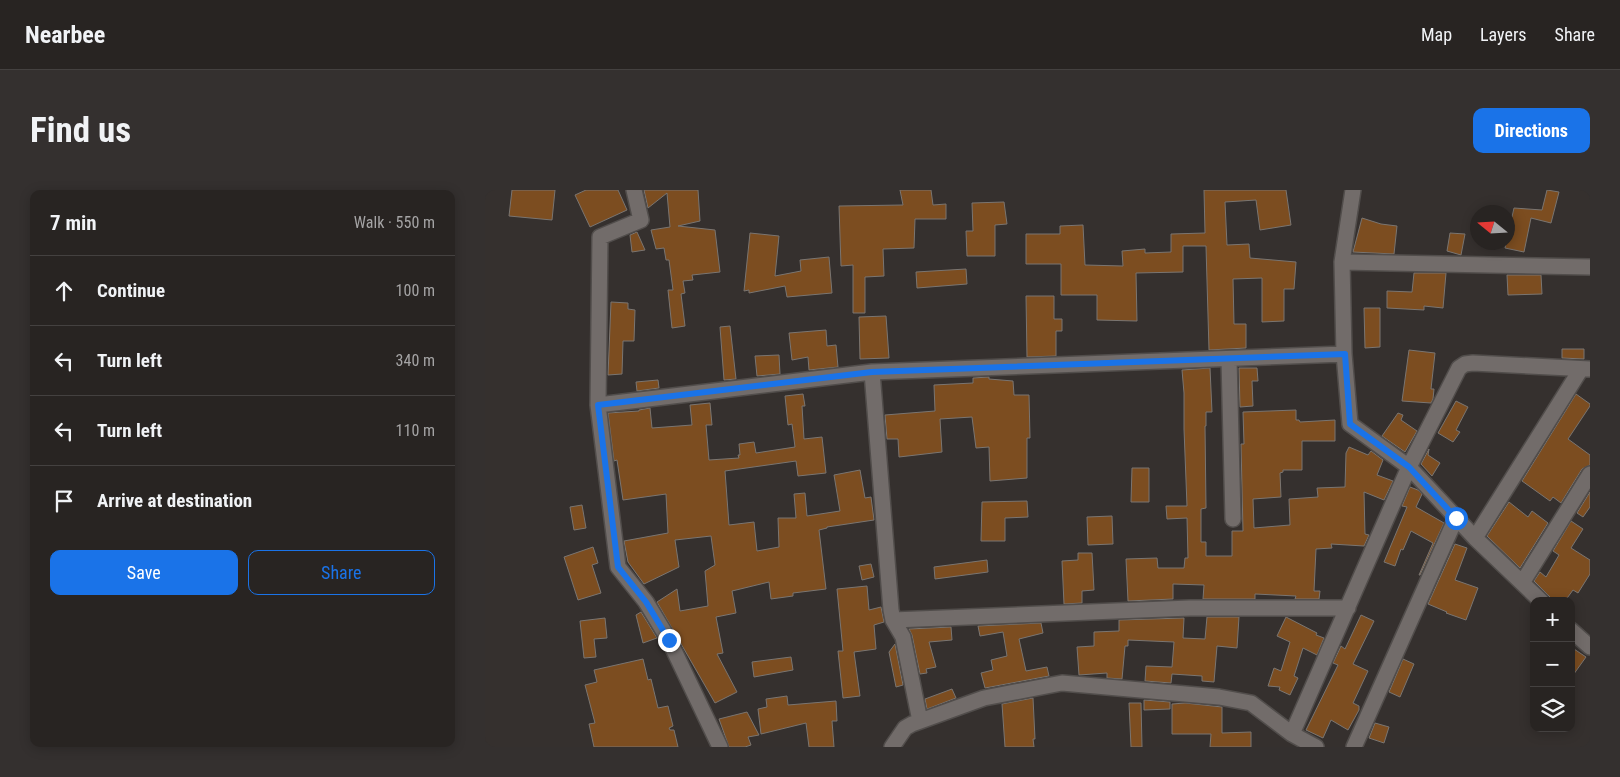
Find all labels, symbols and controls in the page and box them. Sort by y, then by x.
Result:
text: Nearbee [25,21,105,49]
text: Map [1421,24,1452,45]
text: Layers [1480,24,1527,45]
text: Share [1555,24,1595,45]
button: Directions [1473,108,1590,153]
text: Find us [30,110,131,151]
north arrow [1470,205,1515,250]
text: 7 min [50,211,97,235]
text: Walk · 550 m [354,213,435,232]
icon: ahead [50,277,78,305]
text: Continue [97,279,165,302]
text: 100 m [396,281,435,300]
icon: left [50,347,78,375]
text: Turn left [97,349,162,372]
text: 340 m [396,351,435,370]
icon: left [50,417,78,445]
text: Turn left [97,419,162,442]
text: 110 m [396,421,435,440]
icon: arrive [50,487,78,515]
text: Arrive at destination [97,489,252,512]
route start [1445,507,1468,530]
button: Save [50,550,238,595]
button: Share [248,550,435,595]
map controls [1530,597,1575,732]
button: + [1530,597,1575,642]
route end [658,629,681,652]
button: − [1530,642,1575,687]
button: layers [1530,687,1575,732]

